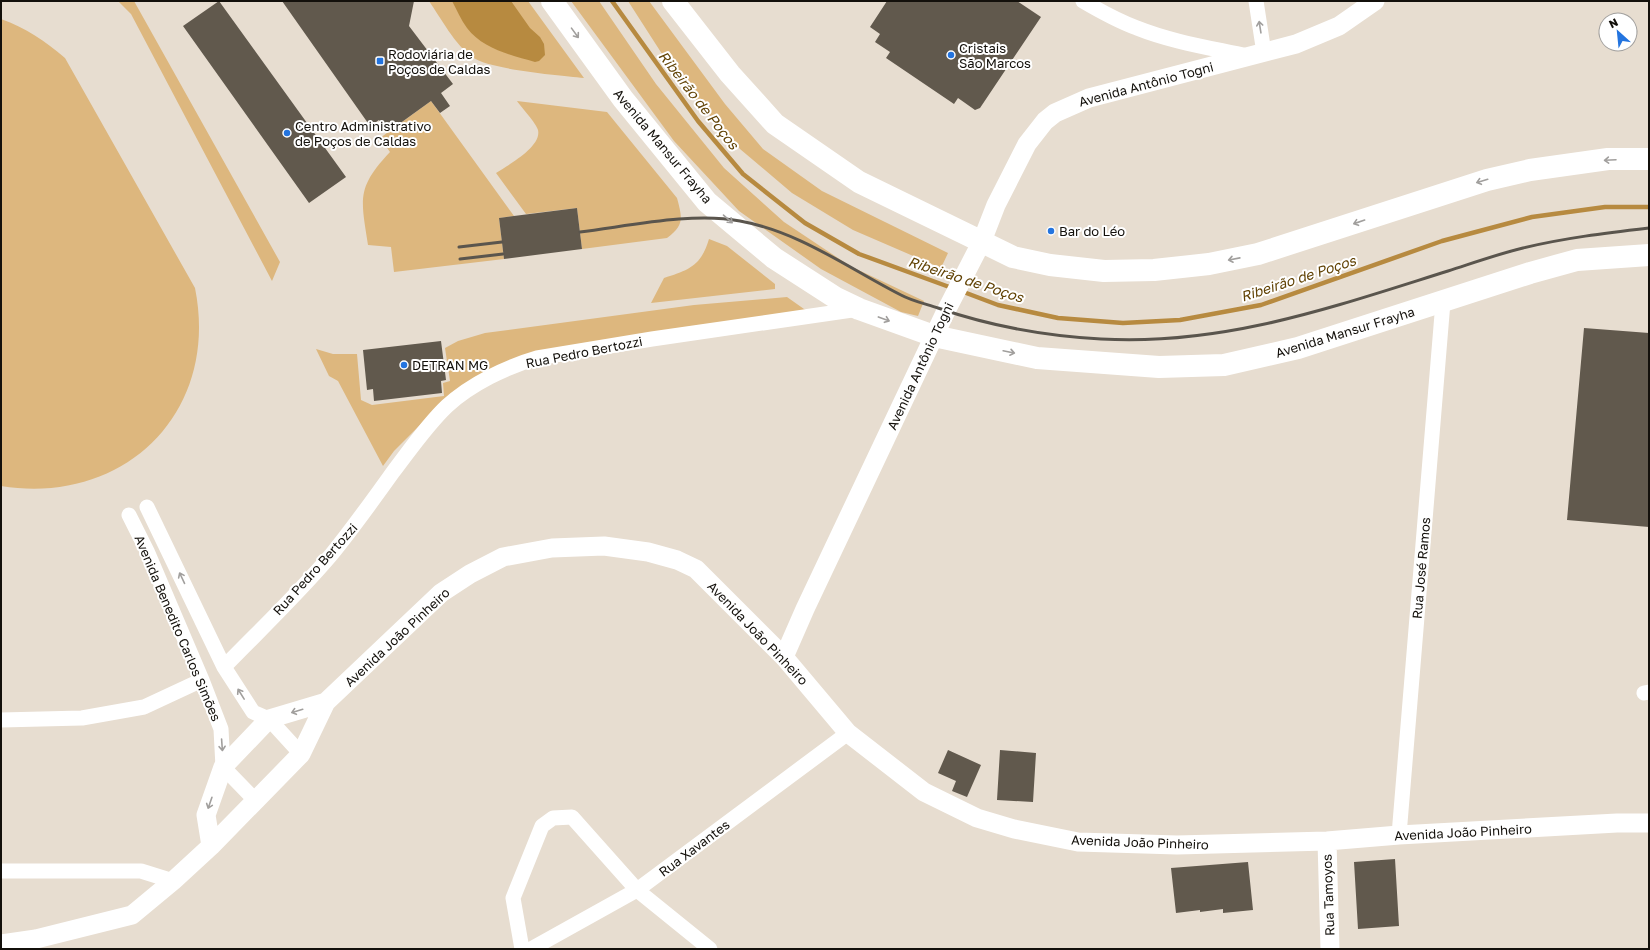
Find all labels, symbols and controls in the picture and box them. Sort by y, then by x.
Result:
north arrow [1598,12,1638,52]
text: N [1607,15,1620,30]
one-way arrow [1256,21,1264,34]
one-way arrow [571,27,579,38]
place label: Cristais São Marcos [959,40,1031,71]
place label: Rodoviária de Poços de Caldas [388,46,491,77]
water label: Ribeirão de Poços [655,47,743,153]
marker: Cristais São Marcos [946,50,956,60]
marker: Rodoviária de Poços de Caldas [375,56,385,66]
street label: Avenida Antônio Togni [1077,58,1215,110]
street label: Avenida Mansur Frayha [610,85,716,207]
place label: Centro Administrativo de Poços de Caldas [295,118,431,149]
marker: Centro Administrativo de Poços de Caldas [282,128,292,138]
one-way arrow [1604,156,1617,163]
one-way arrow [1476,178,1488,186]
one-way arrow [723,215,733,224]
one-way arrow [1353,219,1365,227]
place label: Bar do Léo [1059,223,1125,239]
marker: Bar do Léo [1046,226,1056,236]
water label: Ribeirão de Poços [1238,251,1358,305]
water label: Ribeirão de Poços [906,252,1026,306]
one-way arrow [1228,255,1241,263]
street label: Avenida Antônio Togni [883,300,957,432]
street label: Avenida Mansur Frayha [1274,303,1416,361]
one-way arrow [877,315,889,323]
street label: Rua Pedro Bertozzi [524,333,644,371]
one-way arrow [1002,348,1015,356]
place label: DETRAN MG [412,357,488,373]
marker: DETRAN MG [399,360,409,370]
street label: Rua José Ramos [1409,516,1433,620]
street label: Rua Pedro Bertozzi [269,520,361,618]
street label: Avenida Benedito Carlos Simões [131,532,225,724]
one-way arrow [178,572,185,584]
street label: Avenida João Pinheiro [704,578,812,688]
street label: Avenida João Pinheiro [341,584,453,690]
one-way arrow [237,688,245,700]
one-way arrow [291,708,304,715]
one-way arrow [218,738,225,751]
one-way arrow [206,797,214,809]
street label: Rua Xavantes [656,816,733,880]
street label: Avenida João Pinheiro [1394,820,1532,844]
street label: Avenida João Pinheiro [1071,832,1209,852]
street label: Rua Tamoyos [1319,854,1337,936]

